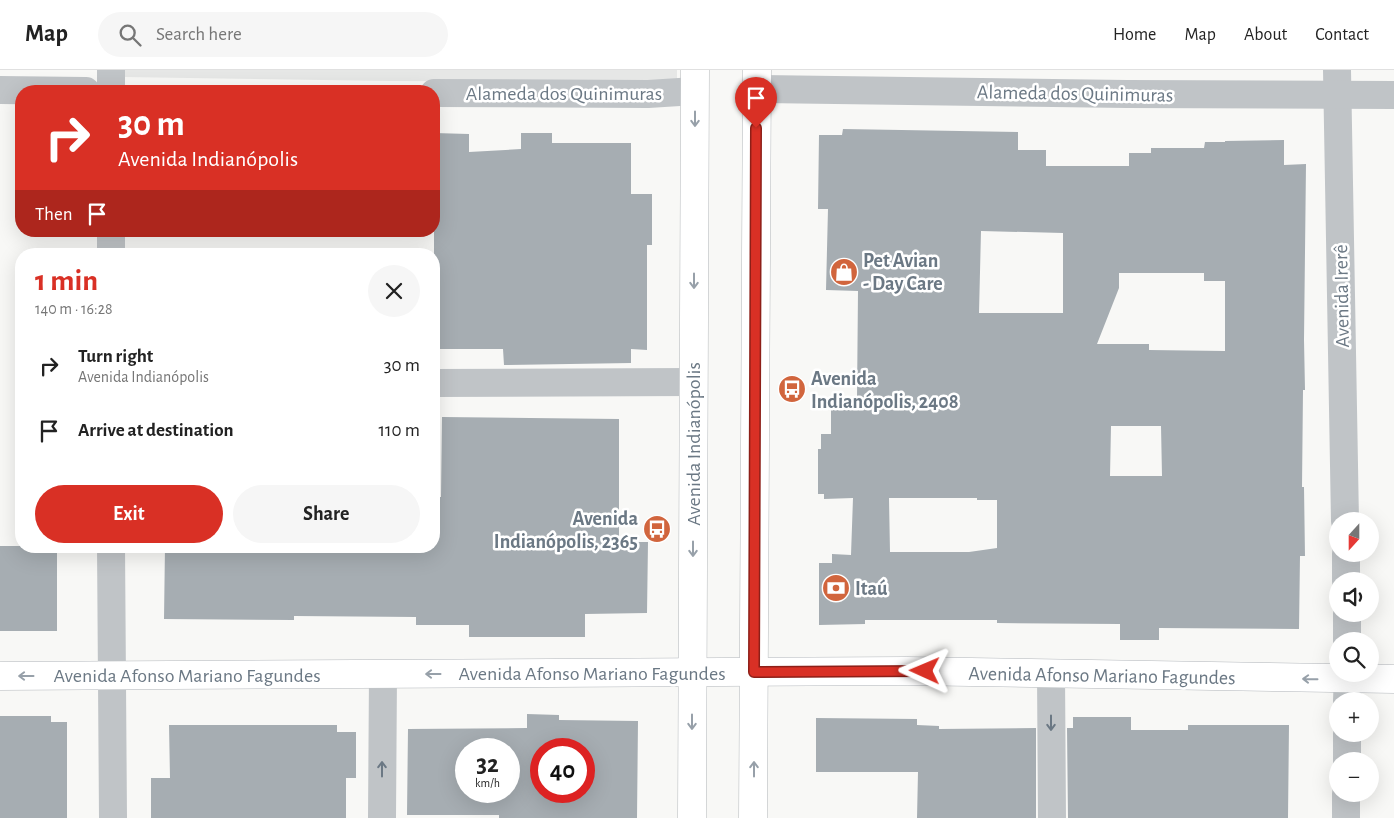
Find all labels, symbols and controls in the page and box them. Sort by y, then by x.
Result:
search box [98,12,448,57]
icon: search [116,21,144,49]
text: Map [25,22,68,46]
text: Search here [156,25,242,44]
text: Home [1113,26,1156,44]
text: Map [1184,26,1216,44]
text: About [1244,26,1287,44]
text: Contact [1315,26,1369,44]
pin [735,77,777,128]
street label: Alameda dos Quinimuras [977,82,1173,106]
street label: Alameda dos Quinimuras [466,84,662,104]
icon: arrive [742,84,770,112]
icon: right [35,105,100,170]
text: 30 m [118,107,185,142]
one-way arrow [690,110,699,126]
text: Avenida Indianópolis [118,148,298,170]
icon: arrive [83,200,111,228]
text: Then [35,205,73,224]
street label: Avenida Irerê [1331,244,1353,348]
place label: Pet Avian - Day Care [863,251,943,294]
shop icon: Pet Avian - Day Care [829,257,859,287]
button: close [368,265,420,317]
text: 1 min [35,266,98,296]
one-way arrow [689,272,699,289]
text: 140 m · 16:28 [35,301,113,317]
text: Turn right [78,347,153,366]
icon: right [35,352,63,380]
text: 30 m [384,356,420,375]
street label: Avenida Indianópolis [684,362,704,526]
text: Avenida Indianópolis [78,369,209,385]
place label: Avenida Indianópolis, 2408 [811,369,959,412]
bus stop icon: Avenida Indianópolis, 2408 [777,374,807,404]
icon: arrive [35,417,63,445]
text: Arrive at destination [78,421,234,440]
text: 110 m [379,421,420,440]
button: Exit [35,485,223,543]
button: Share [233,485,420,543]
place label: Avenida Indianópolis, 2365 [494,509,638,552]
north arrow [1329,512,1379,562]
map controls [1329,512,1379,802]
bus stop icon: Avenida Indianópolis, 2365 [642,514,672,544]
one-way arrow [688,540,698,556]
button: sound [1329,572,1379,622]
bank icon: Itaú [821,573,851,603]
place label: Itaú [855,579,888,599]
button: search [1329,632,1379,682]
position arrow [898,644,950,696]
street label: Avenida Afonso Mariano Fagundes [458,664,726,684]
street label: Avenida Afonso Mariano Fagundes [968,664,1236,688]
street label: Avenida Afonso Mariano Fagundes [53,666,321,686]
one-way arrow [425,669,442,679]
one-way arrow [18,671,34,681]
one-way arrow [1303,674,1319,683]
button: + [1329,692,1379,742]
one-way arrow [687,713,697,729]
one-way arrow [1046,714,1056,730]
speed limit sign: 40 [530,738,595,803]
text: 32 [476,752,499,777]
button: − [1329,752,1379,802]
one-way arrow [378,762,387,778]
one-way arrow [749,762,758,778]
text: km/h [475,777,500,789]

